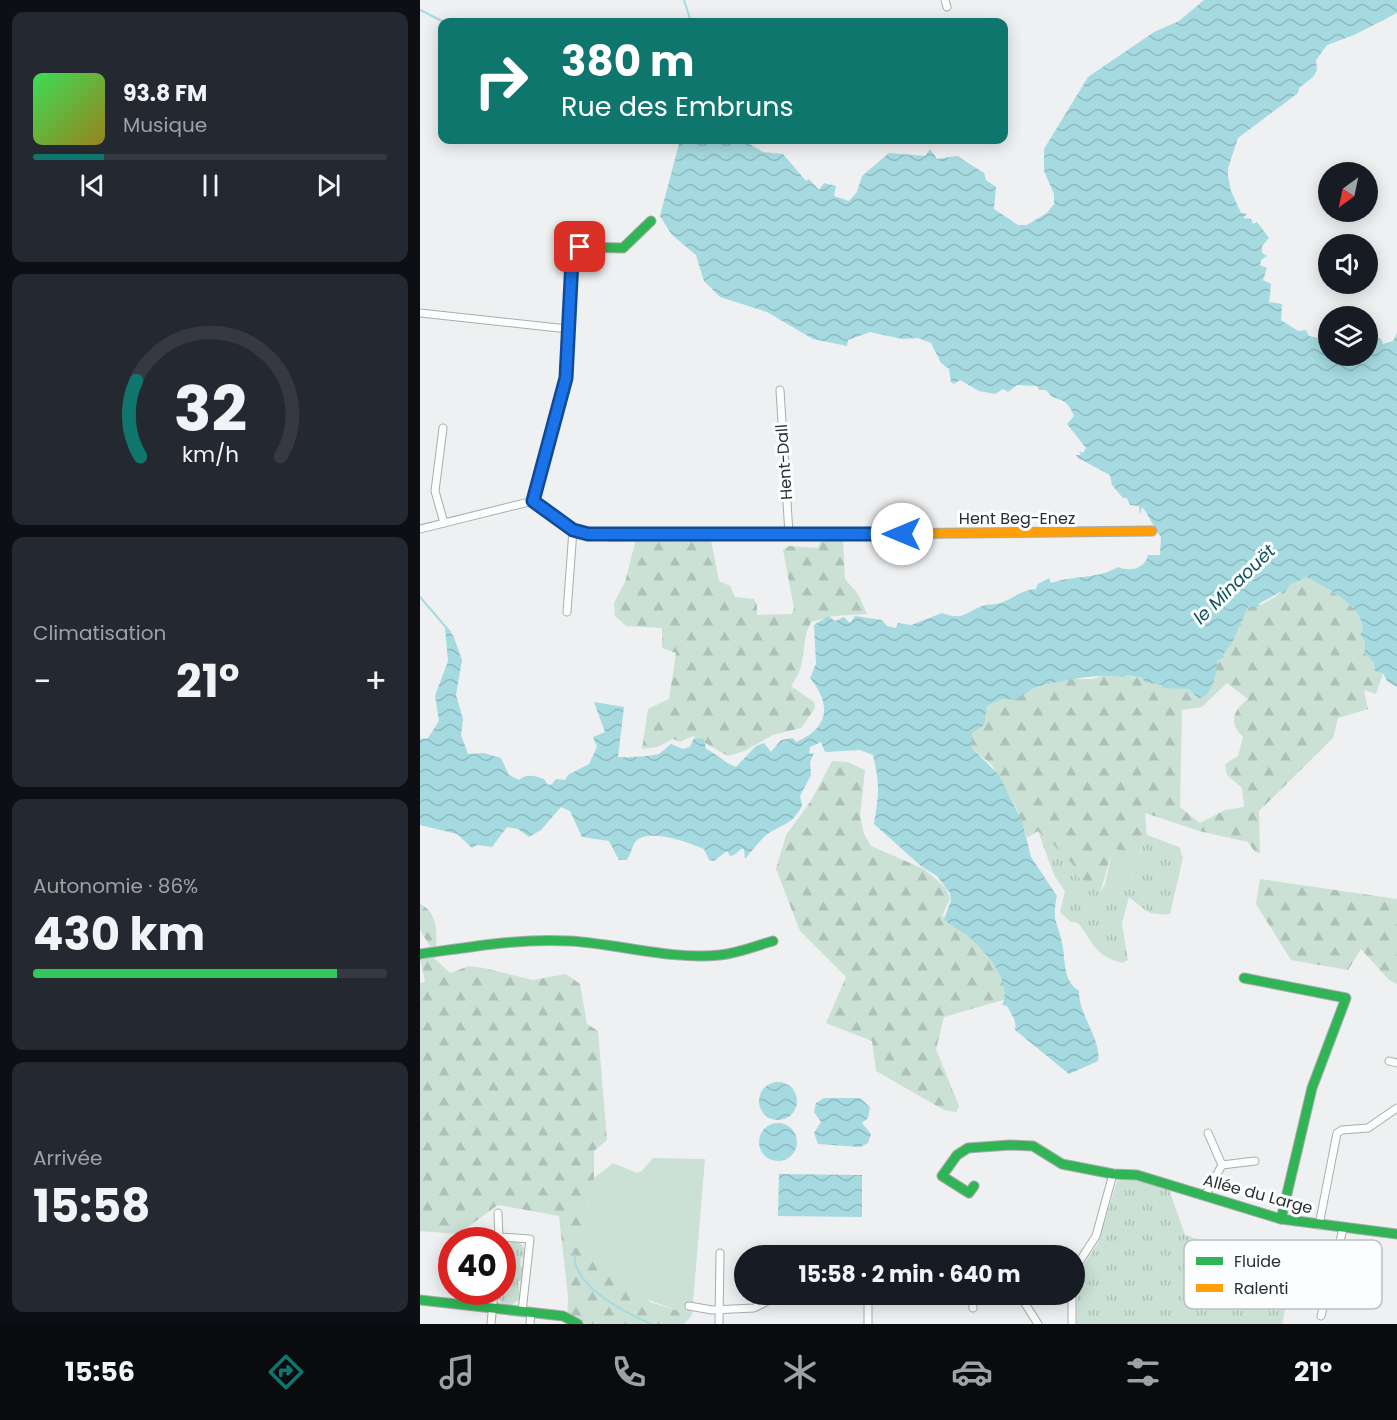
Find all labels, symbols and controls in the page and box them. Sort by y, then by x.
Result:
text: 380 m [561,32,694,91]
icon: right [462,42,540,120]
text: 93.8 FM [123,78,207,109]
text: Rue des Embruns [561,88,794,125]
text: Musique [123,111,207,139]
north arrow [1318,162,1378,222]
map controls [1318,162,1378,366]
icon: previous [76,169,109,202]
icon: pause [194,169,227,202]
icon: next [312,169,345,202]
pin [554,221,605,272]
icon: arrive [563,230,596,263]
button: sound [1318,234,1378,294]
button: layers [1318,306,1378,366]
text: 32 [173,365,247,453]
street label: Hent-Dall [770,423,798,501]
text: km/h [181,439,239,470]
position arrow [870,502,934,566]
street label: Hent Beg-Enez [959,507,1075,530]
water label: le Minaouët [1187,538,1281,630]
text: Climatisation [33,619,166,647]
text: 21° [176,650,240,713]
text: − [33,658,51,705]
text: + [364,658,387,705]
text: Autonomie · 86% [33,872,198,900]
text: 430 km [33,903,205,966]
text: Arrivée [33,1144,102,1172]
street label: Allée du Large [1201,1168,1315,1220]
text: 15:58 [33,1175,150,1238]
speed limit sign: 40 [438,1227,516,1305]
legend [1184,1240,1382,1309]
text: Fluide [1234,1250,1281,1273]
text: 15:58 · 2 min · 640 m [798,1259,1021,1290]
text: Ralenti [1234,1277,1288,1300]
icon: directions [265,1351,307,1393]
icon: music [436,1351,478,1393]
icon: phone [608,1351,650,1393]
icon: climate [779,1351,821,1393]
icon: car [951,1351,993,1393]
icon: filters [1122,1351,1164,1393]
text: 15:56 [65,1353,135,1390]
text: 21° [1294,1353,1332,1390]

